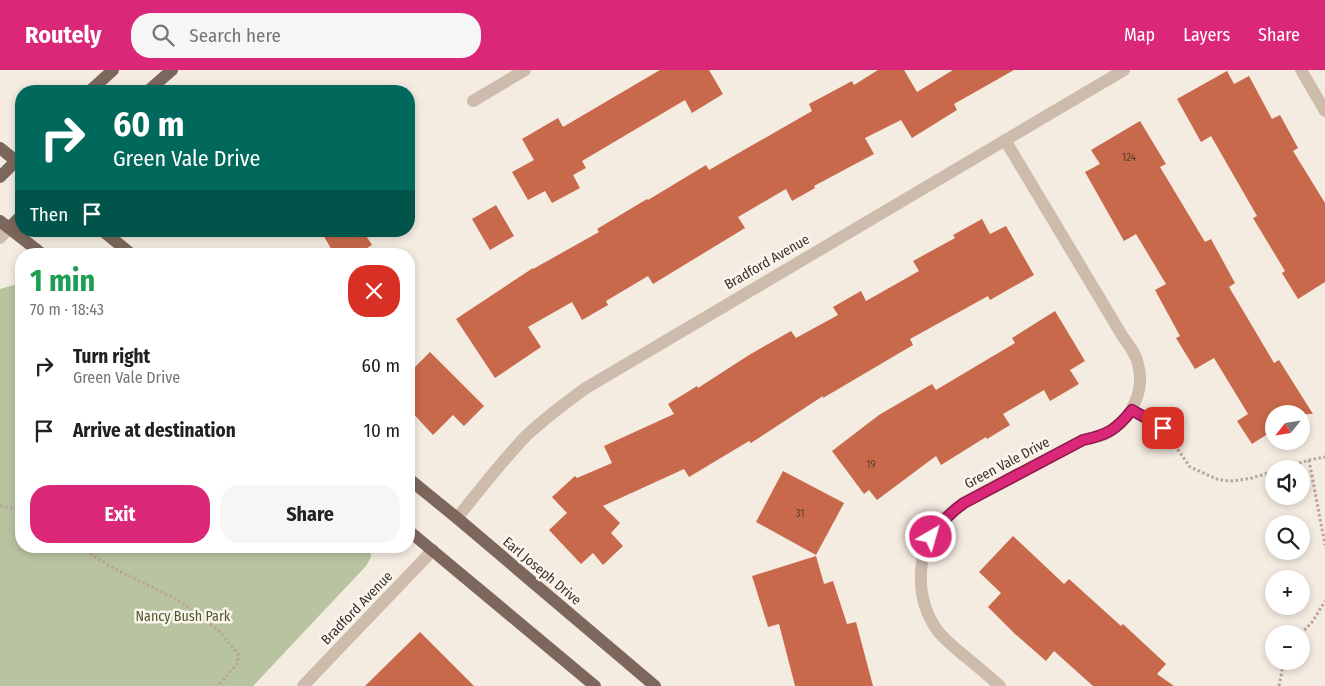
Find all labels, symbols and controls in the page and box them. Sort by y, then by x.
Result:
search box [131,13,481,58]
text: Routely [25,21,101,49]
icon: search [149,21,177,49]
text: Search here [189,24,281,47]
text: Map [1124,24,1155,46]
text: Layers [1183,24,1230,46]
text: Share [1258,24,1300,46]
text: 60 m [113,103,184,145]
icon: right [30,105,95,170]
text: Green Vale Drive [113,145,260,172]
house number: 124 [1122,151,1137,164]
icon: arrive [78,200,106,228]
text: Then [30,203,68,226]
street label: Bradford Avenue [721,231,813,293]
text: 1 min [30,263,95,299]
button: close [348,265,400,317]
text: 70 m · 18:43 [30,300,104,319]
text: Turn right [73,345,150,368]
icon: right [30,352,58,380]
text: 60 m [362,354,400,377]
text: Green Vale Drive [73,368,180,387]
north arrow [1265,405,1310,450]
map controls [1265,405,1310,670]
pin [1142,407,1184,449]
icon: arrive [1149,414,1177,442]
icon: arrive [30,417,58,445]
text: Arrive at destination [73,419,236,442]
text: 10 m [364,419,400,442]
street label: Green Vale Drive [962,433,1052,493]
house number: 19 [866,458,876,471]
button: sound [1265,460,1310,505]
button: Exit [30,485,210,543]
button: Share [220,485,400,543]
house number: 31 [796,507,805,520]
position arrow [904,510,956,562]
button: search [1265,515,1310,560]
street label: Earl Joseph Drive [499,533,585,609]
street label: Bradford Avenue [318,568,396,648]
button: + [1265,570,1310,615]
park label: Nancy Bush Park [136,608,231,625]
button: − [1265,625,1310,670]

